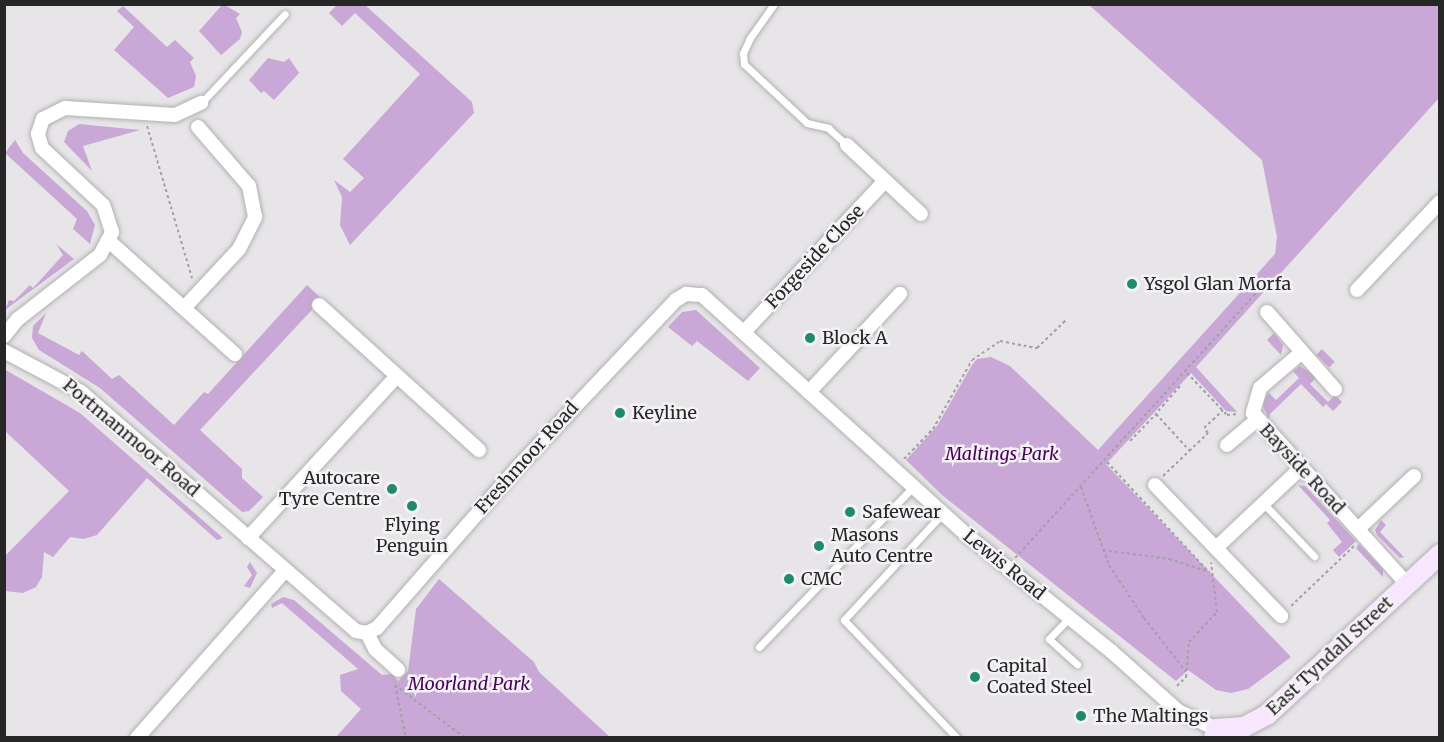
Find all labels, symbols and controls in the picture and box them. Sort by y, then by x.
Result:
street label: Forgeside Close [761,201,869,313]
place label: Ysgol Glan Morfa [1144,273,1291,295]
marker: Ysgol Glan Morfa [1125,277,1139,291]
place label: Block A [822,327,888,349]
marker: Block A [803,331,817,345]
street label: Portmanmoor Road [58,375,204,501]
street label: Freshmoor Road [471,397,583,519]
place label: Keyline [632,402,697,424]
marker: Keyline [613,406,627,420]
street label: Bayside Road [1255,420,1349,518]
park label: Maltings Park [945,443,1059,465]
place label: Autocare Tyre Centre [279,468,380,510]
marker: Autocare Tyre Centre [385,482,399,496]
marker: Flying Penguin [405,499,419,513]
place label: Safewear [862,501,941,523]
marker: Safewear [843,505,857,519]
place label: Flying Penguin [376,515,448,558]
place label: Masons Auto Centre [831,525,933,568]
street label: Lewis Road [959,525,1049,605]
marker: Masons Auto Centre [812,539,826,553]
place label: CMC [801,568,842,590]
marker: CMC [782,572,796,586]
street label: East Tyndall Street [1262,592,1398,720]
place label: Capital Coated Steel [987,656,1092,698]
marker: Capital Coated Steel [968,670,982,684]
park label: Moorland Park [408,673,530,695]
place label: The Maltings [1093,705,1208,727]
marker: The Maltings [1074,709,1088,723]

